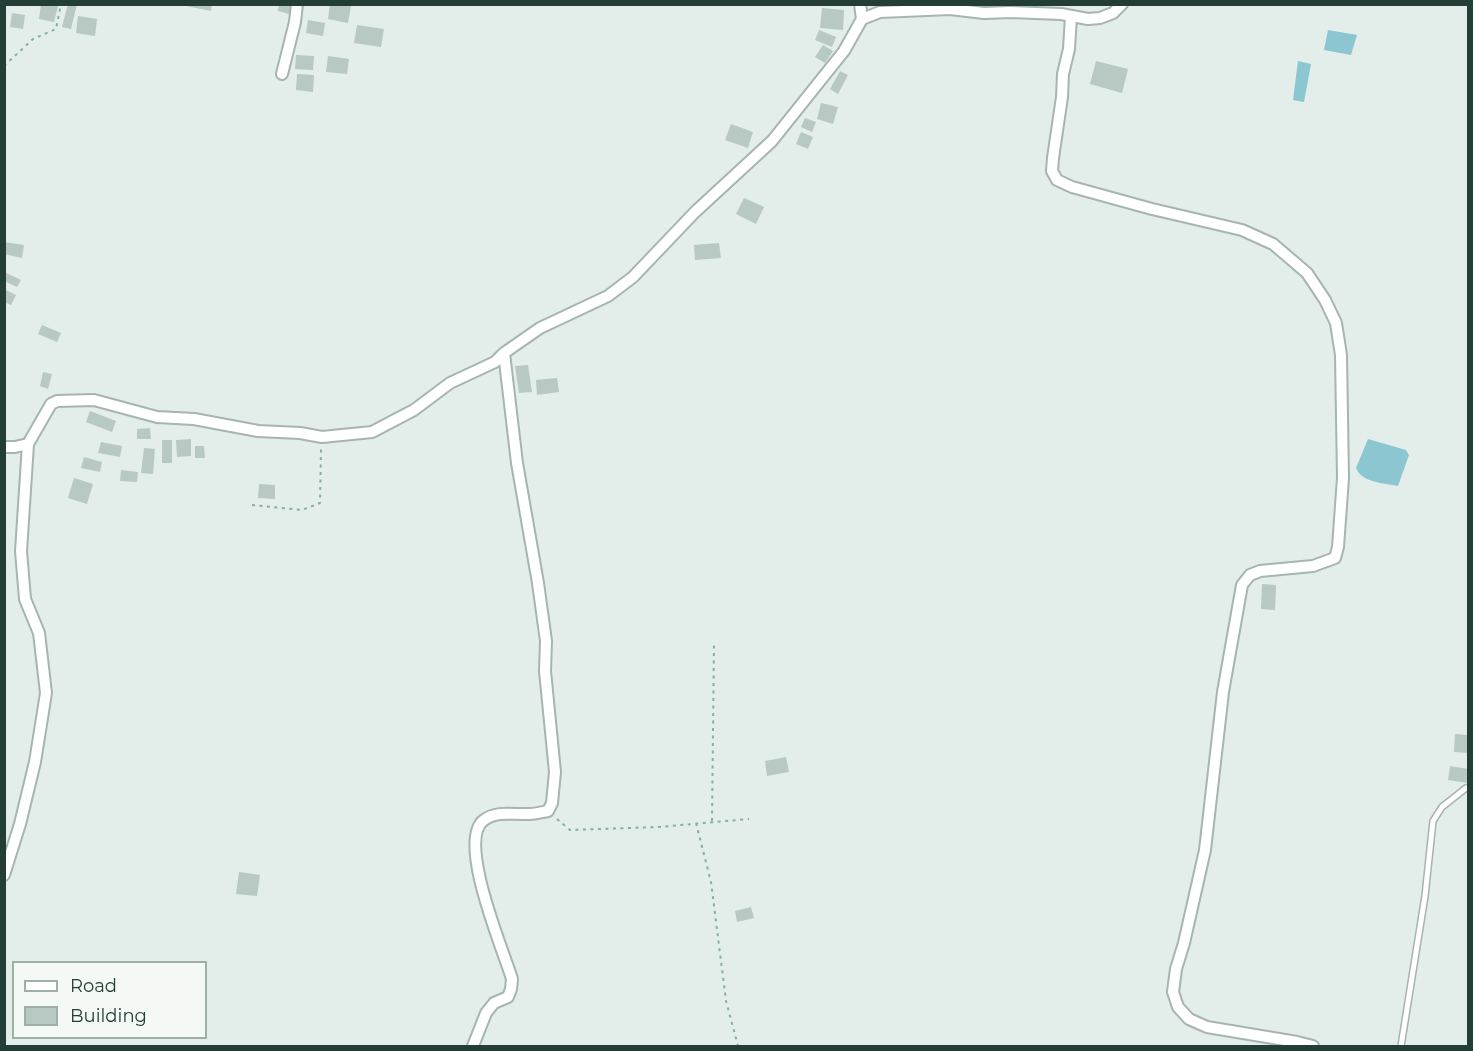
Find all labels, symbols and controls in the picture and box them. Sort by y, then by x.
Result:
legend [12,961,207,1039]
text: Road [70,975,117,997]
text: Building [70,1005,147,1027]

